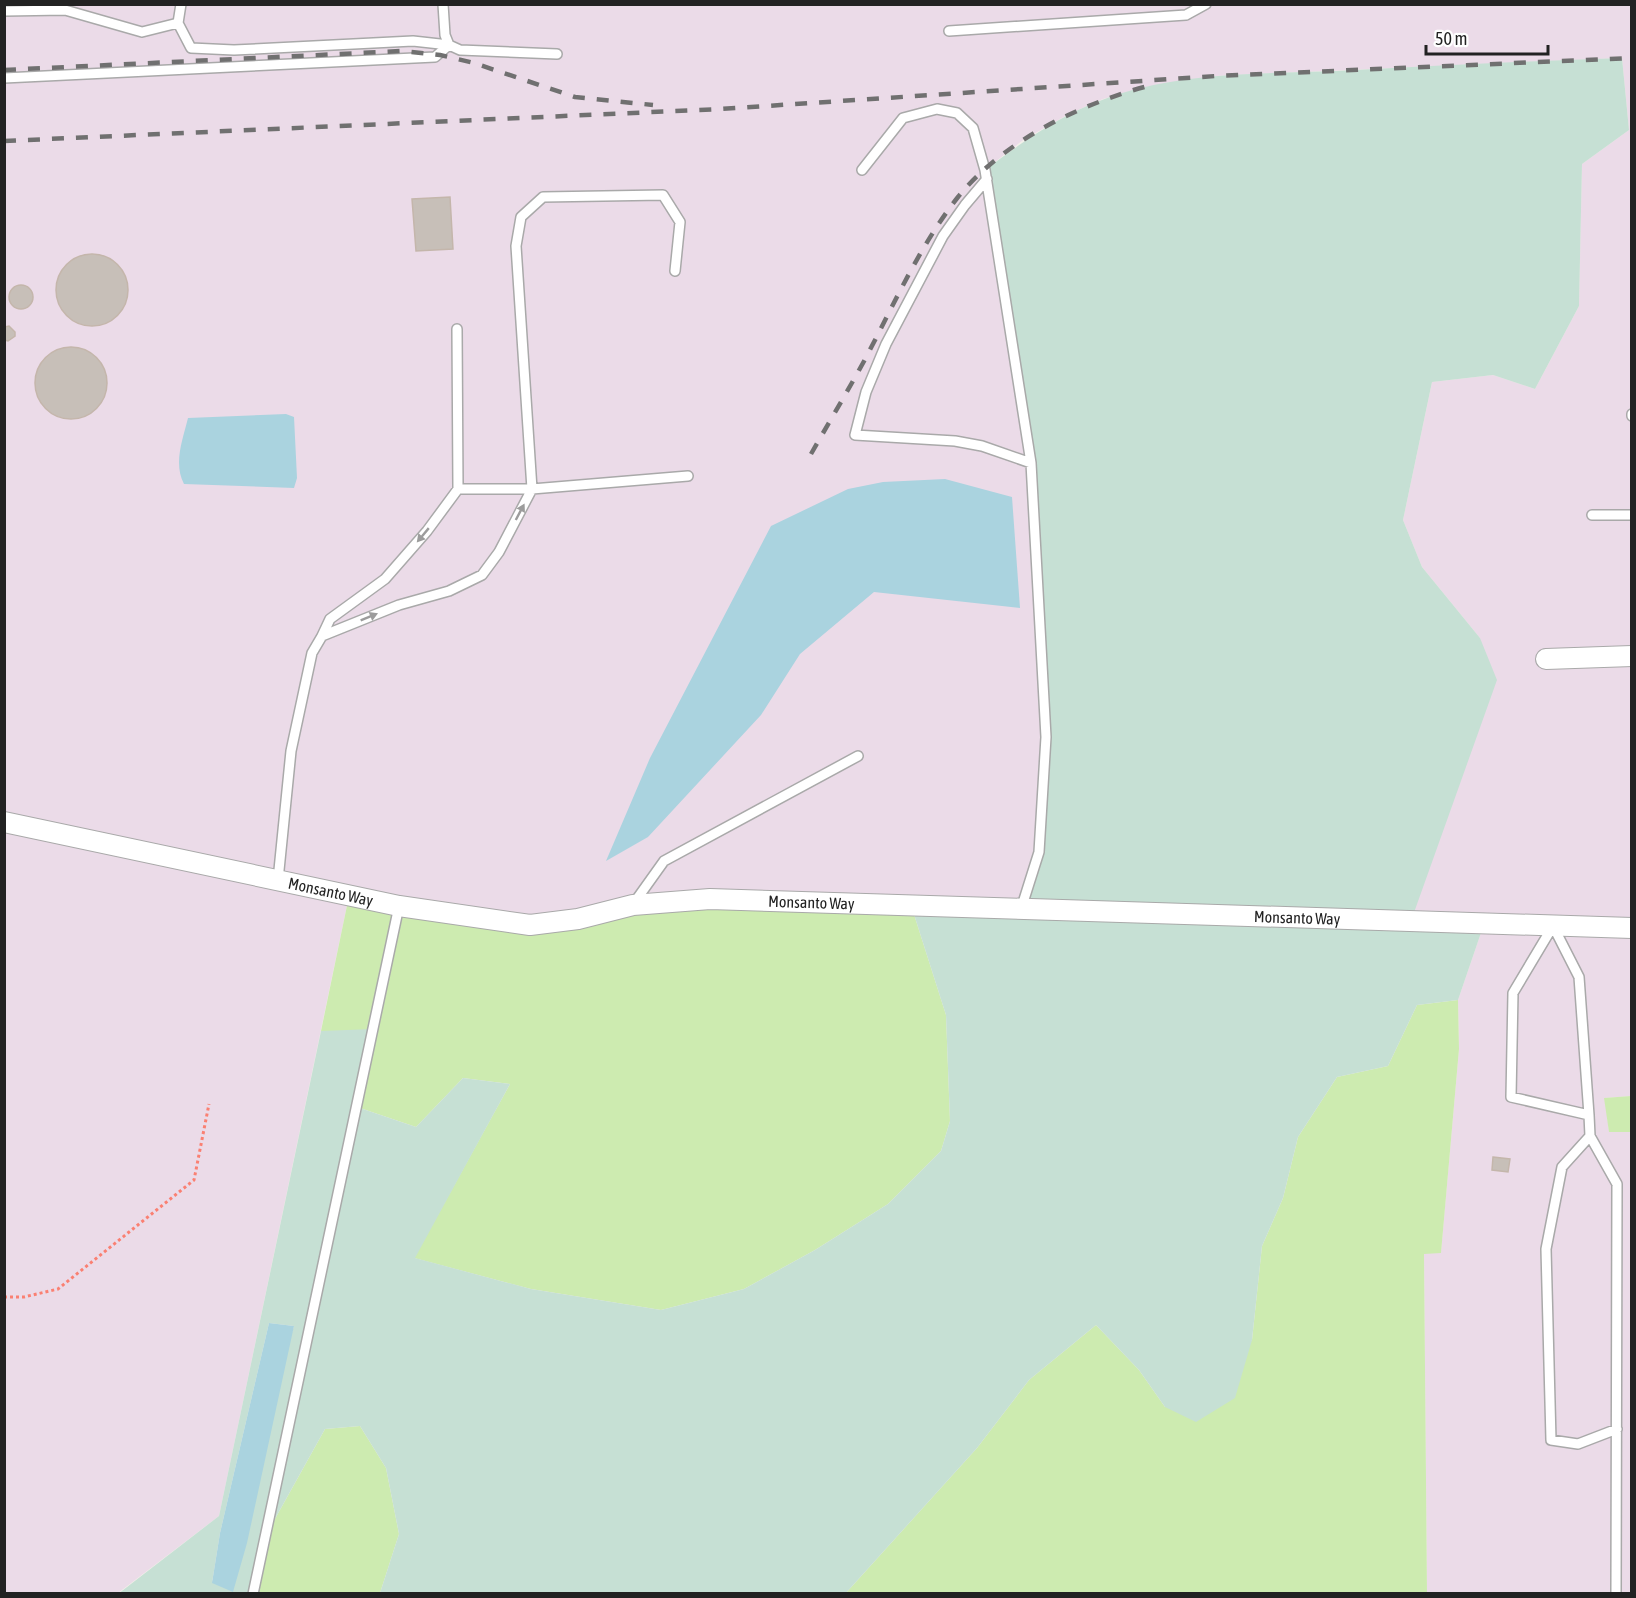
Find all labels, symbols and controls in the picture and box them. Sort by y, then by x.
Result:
scale bar [1426,18,1548,56]
text: 50 m [1435,28,1467,49]
one-way arrow [515,503,525,520]
one-way arrow [416,527,429,543]
one-way arrow [360,612,378,621]
street label: Monsanto Way [287,874,375,910]
street label: Monsanto Way [768,892,855,914]
street label: Monsanto Way [1254,907,1341,929]

